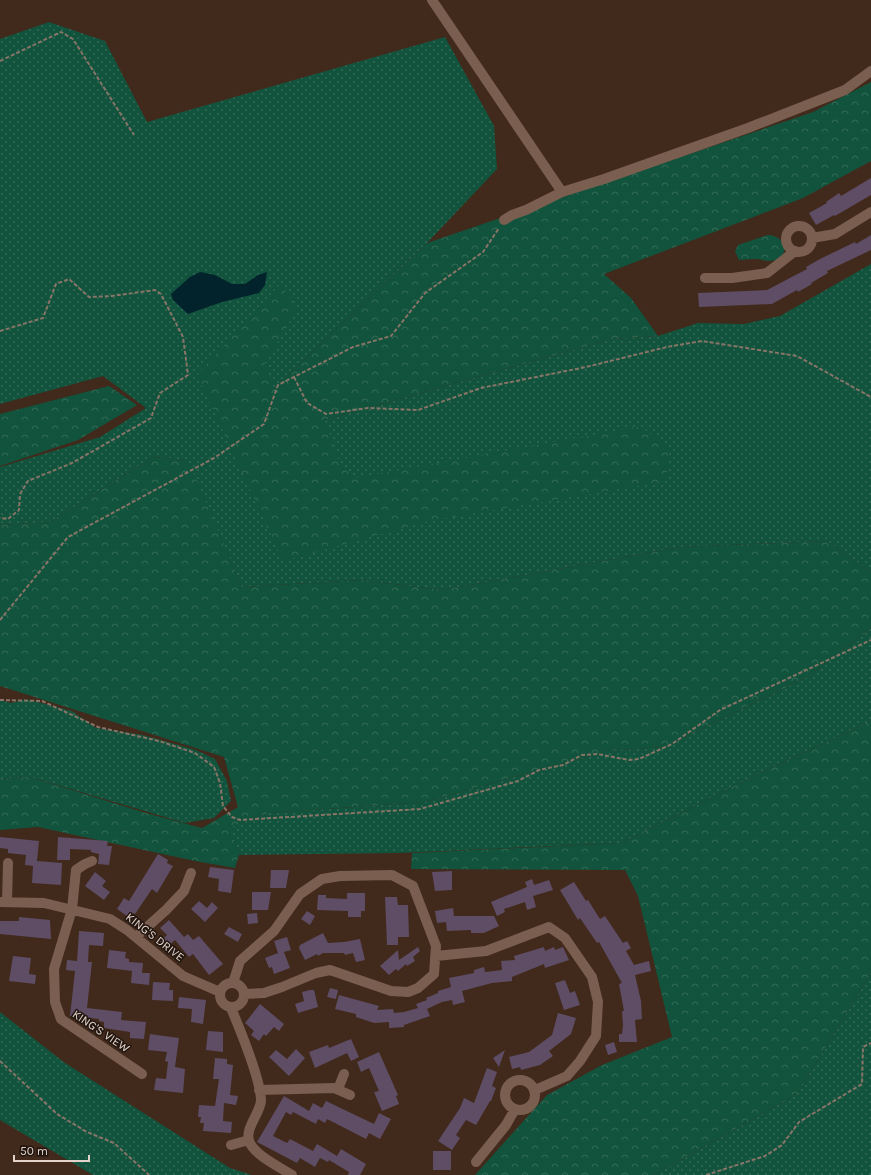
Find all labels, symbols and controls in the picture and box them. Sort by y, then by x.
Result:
street label: KING'S DRIVE [123,910,187,964]
street label: KING'S VIEW [70,1007,132,1055]
scale bar [14,1137,89,1163]
text: 50 m [20,1144,48,1158]

